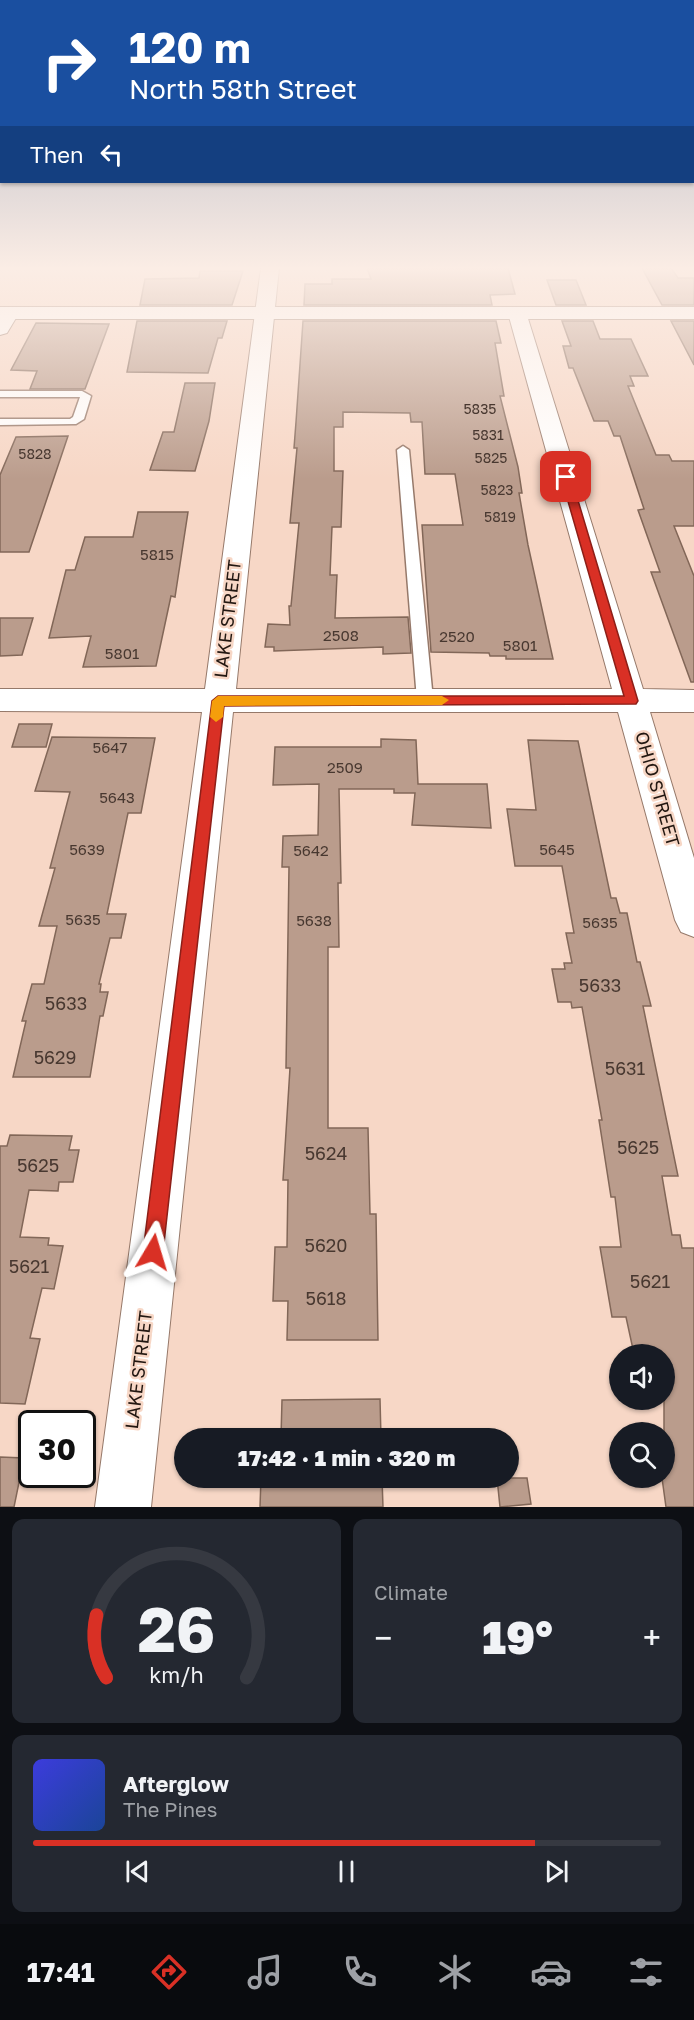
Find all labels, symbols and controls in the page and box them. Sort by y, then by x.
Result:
text: 120 m [129,22,251,72]
icon: right [30,24,108,102]
text: North 58th Street [129,73,357,105]
icon: left [95,138,128,171]
text: Then [30,141,83,168]
house number: 5835 [464,400,496,417]
house number: 5831 [472,426,504,443]
house number: 5828 [18,445,52,462]
house number: 5825 [475,449,507,466]
pin [540,451,591,502]
icon: arrive [549,460,582,493]
house number: 5823 [481,481,513,498]
house number: 5819 [484,508,516,525]
house number: 5815 [140,545,174,563]
street label: LAKE STREET [209,559,245,679]
house number: 2508 [323,626,359,644]
house number: 2520 [439,627,475,645]
house number: 5801 [503,636,537,654]
house number: 5801 [105,644,139,662]
street label: OHIO STREET [631,729,685,849]
house number: 5647 [93,738,127,756]
house number: 2509 [327,758,363,776]
house number: 5643 [99,788,135,806]
house number: 5639 [69,840,105,858]
house number: 5645 [539,840,575,858]
house number: 5642 [293,841,329,859]
house number: 5635 [65,910,101,928]
house number: 5638 [296,911,332,929]
house number: 5635 [582,913,618,931]
house number: 5633 [579,974,621,996]
house number: 5633 [45,992,87,1014]
house number: 5629 [34,1046,76,1068]
house number: 5631 [605,1057,646,1079]
house number: 5625 [617,1136,659,1158]
house number: 5624 [305,1142,347,1164]
house number: 5625 [17,1154,59,1176]
position arrow [121,1220,185,1284]
house number: 5620 [305,1234,347,1256]
house number: 5621 [9,1255,50,1277]
house number: 5621 [630,1270,671,1292]
house number: 5618 [305,1287,347,1309]
street label: LAKE STREET [120,1310,156,1430]
map controls [609,1344,675,1488]
button: sound [609,1344,675,1410]
speed limit sign: 30 [18,1410,96,1488]
button: search [609,1422,675,1488]
text: 17:42 · 1 min · 320 m [238,1444,455,1471]
text: Climate [374,1580,448,1604]
text: 26 [138,1591,215,1666]
text: 19° [482,1610,553,1664]
text: − [374,1618,392,1657]
text: + [643,1618,661,1657]
text: km/h [149,1662,204,1688]
text: Afterglow [123,1770,229,1797]
text: The Pines [123,1797,217,1821]
icon: previous [121,1855,154,1888]
icon: pause [330,1855,363,1888]
icon: next [540,1855,573,1888]
icon: directions [148,1951,190,1993]
icon: music [244,1951,286,1993]
icon: phone [339,1951,381,1993]
icon: climate [434,1951,476,1993]
icon: car [530,1951,572,1993]
icon: filters [625,1951,667,1993]
text: 17:41 [27,1956,95,1988]

